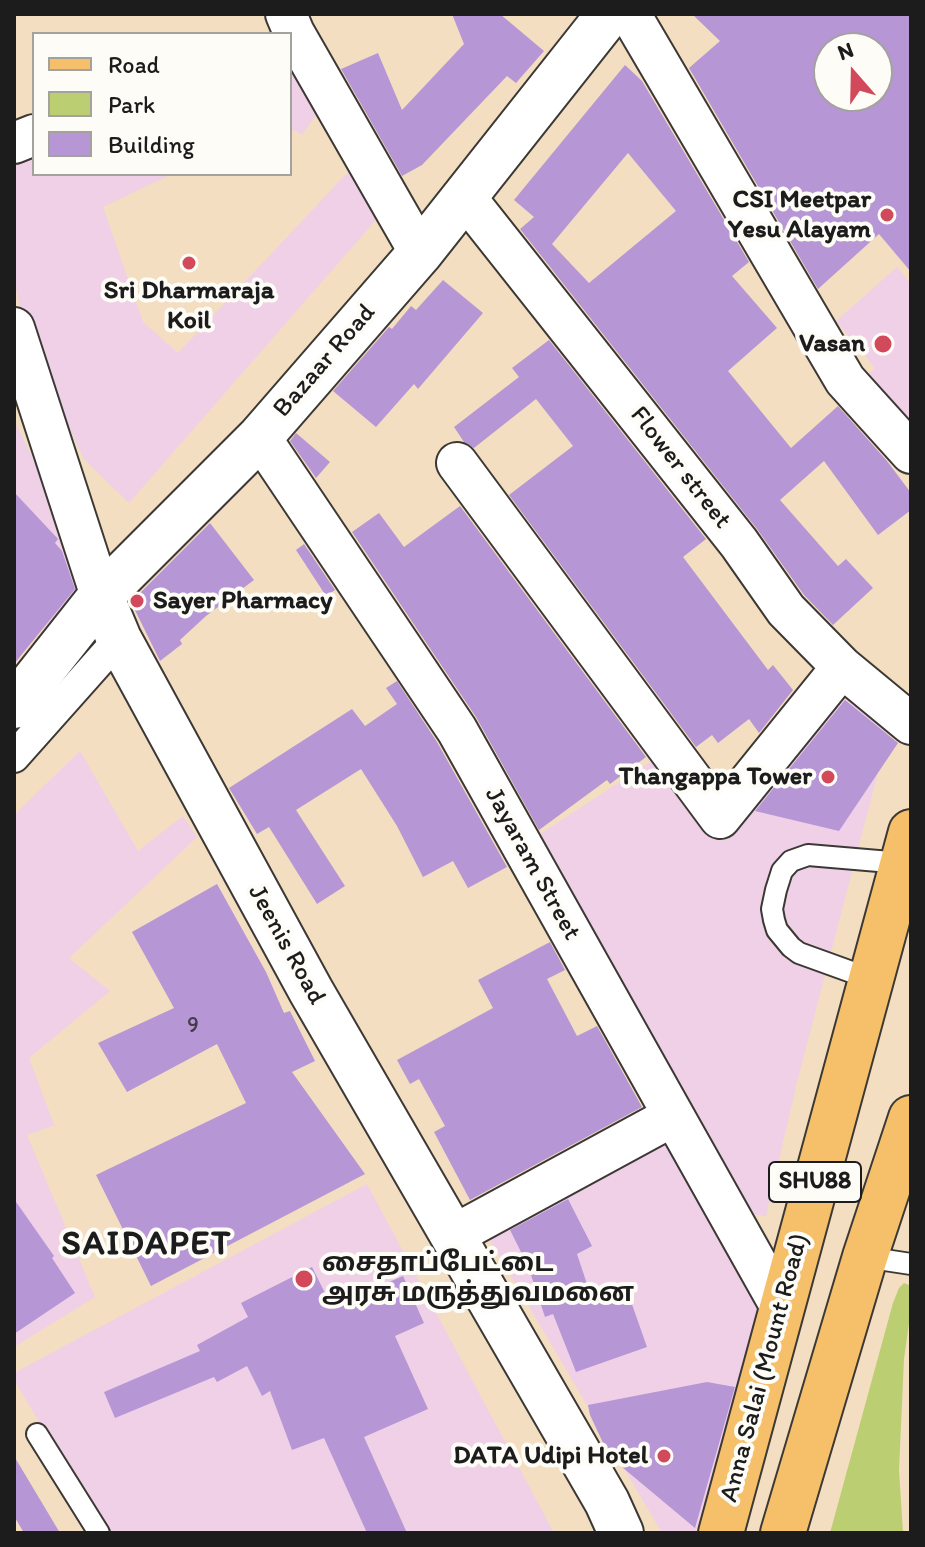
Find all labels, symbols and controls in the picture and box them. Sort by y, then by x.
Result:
legend [32,32,292,176]
north arrow [813,32,893,112]
text: N [834,36,857,66]
text: Road [108,50,160,79]
text: Park [108,90,155,119]
text: Building [108,130,195,159]
place label: CSI Meetpar Yesu Alayam [728,184,871,246]
marker: CSI Meetpar Yesu Alayam [878,206,896,224]
marker: Sri Dharmaraja Koil [180,254,198,272]
place label: Sri Dharmaraja Koil [104,275,274,336]
street label: Bazaar Road [267,298,383,424]
place label: Vasan [799,328,865,360]
marker: Vasan [872,333,894,355]
street label: Flower street [623,401,737,535]
place label: Sayer Pharmacy [153,585,332,617]
marker: Sayer Pharmacy [128,592,146,610]
place label: Thangappa Tower [619,761,812,793]
marker: Thangappa Tower [819,768,837,786]
street label: Jayaram Street [477,782,587,946]
street label: Jeenis Road [240,880,332,1010]
house number: 9 [187,1013,199,1039]
road number: SHU88 [769,1162,861,1202]
district label: SAIDAPET [64,1225,230,1265]
street label: Anna Salai (Mount Road) [714,1230,816,1506]
place label: சைதாப்பேட்டை அரசு மருத்துவமனை [322,1248,634,1310]
marker: சைதாப்பேட்டை அரசு மருத்துவமனை [293,1268,315,1290]
place label: DATA Udipi Hotel [453,1440,648,1472]
marker: DATA Udipi Hotel [655,1447,673,1465]

